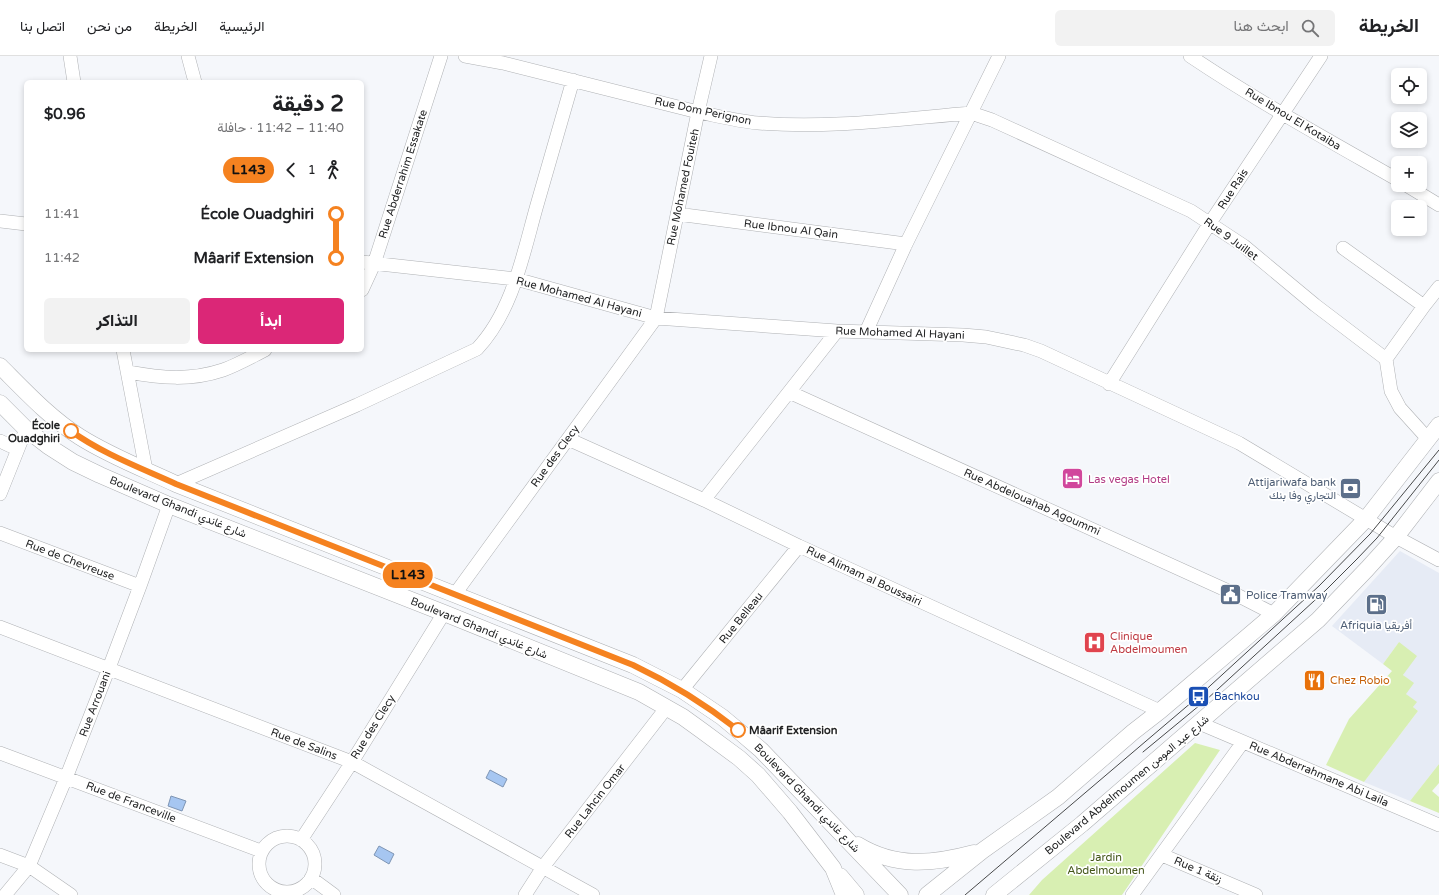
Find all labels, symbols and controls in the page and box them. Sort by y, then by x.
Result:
search box [1055,10,1335,46]
text: الخريطة [1359,15,1419,37]
text: ابحث هنا [1233,17,1289,35]
icon: search [1299,17,1321,39]
text: اتصل بنا [20,18,65,35]
text: من نحن [87,18,132,35]
text: الخريطة [154,18,197,35]
text: الرئيسية [219,18,265,35]
map controls [1391,68,1427,236]
button: locate [1391,68,1427,104]
street label: Rue Ibnou El Kotaiba [1243,85,1343,153]
text: 2 دقيقة [272,91,344,117]
street label: Rue Dom Perignon [653,94,753,128]
text: $0.96 [44,105,85,123]
street label: Rue Abderrahim Essakate [376,108,430,240]
button: layers [1391,112,1427,148]
text: 11:40 – 11:42 · حافلة [217,120,344,136]
street label: Rue Mohamed Fouiteh [664,127,702,247]
button: + [1391,156,1427,192]
icon: back [280,159,302,181]
icon: walk [322,159,344,181]
text: L143 [231,161,266,178]
text: 1 [308,162,316,178]
street label: Rue Rais [1215,166,1251,212]
button: − [1391,200,1427,236]
text: École Ouadghiri [201,205,314,223]
text: 11:41 [44,206,80,222]
street label: Rue 9 Juillet [1201,215,1261,263]
street label: Rue Ibnou Al Qain [743,217,839,241]
text: Mâarif Extension [193,249,314,267]
text: 11:42 [44,250,80,266]
street label: Rue Mohamed Al Hayani [515,274,643,320]
button: التذاكر [44,298,190,344]
button: ابدأ [198,298,344,344]
street label: Rue Mohamed Al Hayani [835,324,965,342]
place label: École Ouadghiri [8,418,61,446]
street label: Rue des Clecy [528,422,582,489]
marker: École Ouadghiri [63,423,79,439]
street label: Rue Abdelouahab Agoummi [962,466,1102,538]
hotel icon: Las vegas Hotel [1060,466,1086,492]
place label: Las vegas Hotel [1088,473,1170,486]
street label: Boulevard Ghandi شارع غاندي [107,474,249,543]
bank icon: Attijariwafa bank التجاري وفا بنك [1338,475,1364,501]
place label: Attijariwafa bank التجاري وفا بنك [1247,476,1336,505]
street label: Rue de Chevreuse [24,537,116,583]
street label: Rue Alimam al Boussairi [804,544,924,608]
line badge: L143 [380,562,436,588]
text: L143 [391,566,425,583]
public building icon: Police Tramway [1217,582,1243,608]
place label: Police Tramway [1246,589,1327,602]
street label: Rue Belleau [716,590,766,646]
fuel station icon: Afriquia أفريقيا [1363,592,1389,618]
street label: Boulevard Ghandi شارع غاندي [408,595,550,664]
place label: Afriquia أفريقيا [1340,619,1413,632]
hospital icon: Clinique Abdelmoumen [1081,629,1107,655]
place label: Clinique Abdelmoumen [1110,630,1188,656]
restaurant icon: Chez Robio [1301,667,1327,693]
street label: Rue Arrouani [77,669,113,739]
place label: Chez Robio [1330,674,1390,687]
bus stop icon: Bachkou [1186,683,1212,709]
place label: Bachkou [1214,690,1260,703]
street label: Rue des Clecy [348,692,398,762]
street label: Boulevard Abdelmoumen شارع عبد المومن [1042,712,1212,858]
marker: Mâarif Extension [730,722,746,738]
place label: Mâarif Extension [749,724,838,737]
street label: Rue de Salins [269,725,339,763]
street label: Rue Abderrahmane Abi Laila [1247,739,1391,809]
street label: Boulevard Ghandi شارع غاندي [749,741,863,858]
street label: Rue Lahcin Omar [562,761,628,841]
street label: Rue de Franceville [84,779,178,825]
park label: Jardin Abdelmoumen [1067,851,1145,877]
street label: Rue 1 زنقة [1172,854,1224,886]

